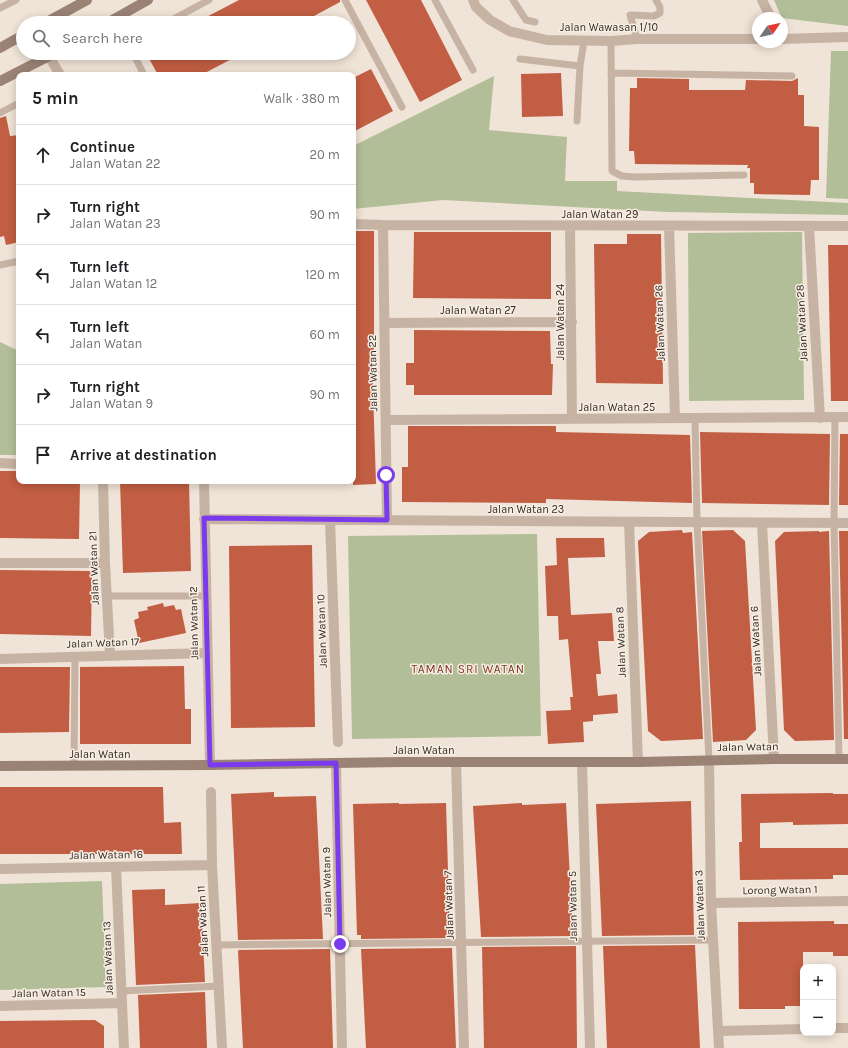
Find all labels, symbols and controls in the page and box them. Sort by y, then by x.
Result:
north arrow [752,12,788,48]
search box [16,16,356,60]
street label: Jalan Wawasan 1/10 [560,21,658,34]
icon: search [30,27,52,49]
text: Search here [62,29,143,47]
text: 5 min [32,88,79,108]
text: Walk · 380 m [264,91,340,106]
text: Continue [70,138,135,156]
icon: ahead [32,144,54,166]
text: 20 m [310,147,340,162]
text: Jalan Watan 22 [70,156,161,171]
text: Turn right [70,198,140,216]
icon: right [32,204,54,226]
text: 90 m [309,207,340,222]
street label: Jalan Watan 29 [562,208,638,221]
text: Jalan Watan 23 [70,216,161,231]
text: Turn left [70,258,129,276]
icon: left [32,264,54,286]
text: 120 m [305,267,340,282]
text: Jalan Watan 12 [70,276,157,291]
street label: Jalan Watan 24 [554,284,567,360]
street label: Jalan Watan 28 [793,284,811,362]
street label: Jalan Watan 26 [652,285,668,361]
street label: Jalan Watan 27 [440,304,516,317]
text: Turn left [70,318,129,336]
icon: left [32,324,54,346]
text: 60 m [310,327,340,342]
street label: Jalan Watan 22 [366,335,380,411]
text: Jalan Watan [70,336,142,351]
text: Turn right [70,378,140,396]
icon: right [32,384,54,406]
text: 90 m [309,387,340,402]
text: Jalan Watan 9 [70,396,153,411]
street label: Jalan Watan 25 [579,401,655,414]
icon: arrive [32,444,54,466]
text: Arrive at destination [70,446,217,464]
route start [377,466,395,484]
street label: Jalan Watan 23 [488,503,564,516]
street label: Jalan Watan 21 [86,531,102,605]
street label: Jalan Watan 12 [187,586,201,660]
street label: Jalan Watan 10 [314,594,330,668]
street label: Jalan Watan 8 [613,606,629,678]
street label: Jalan Watan 6 [748,606,764,676]
street label: Jalan Watan 17 [66,635,140,651]
district label: TAMAN SRI WATAN [411,662,525,676]
street label: Jalan Watan [717,740,779,754]
street label: Jalan Watan [393,744,455,757]
street label: Jalan Watan [69,748,131,761]
street label: Jalan Watan 9 [320,847,334,917]
street label: Jalan Watan 16 [69,848,143,862]
street label: Jalan Watan 7 [441,870,457,940]
street label: Jalan Watan 3 [692,870,708,940]
street label: Jalan Watan 5 [566,871,580,941]
street label: Lorong Watan 1 [742,883,818,897]
street label: Jalan Watan 11 [195,885,211,957]
street label: Jalan Watan 13 [100,921,116,995]
route end [331,935,349,953]
map controls [800,964,836,1036]
button: + [800,964,836,1000]
street label: Jalan Watan 15 [12,986,86,1000]
button: − [800,1000,836,1036]

